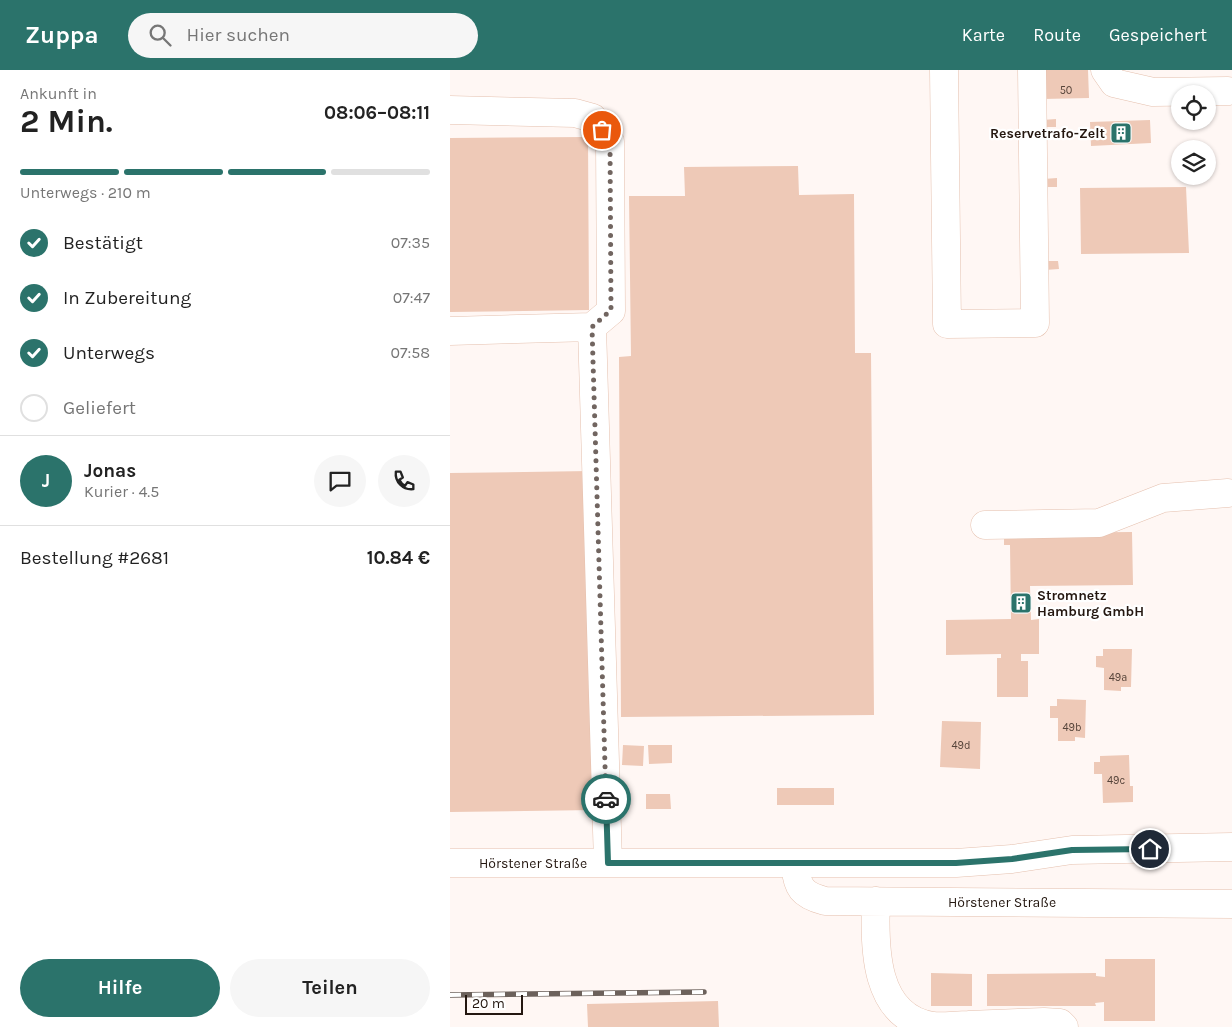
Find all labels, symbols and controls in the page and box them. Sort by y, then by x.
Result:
search box [128,13,478,58]
text: Zuppa [25,21,98,49]
icon: search [146,21,174,49]
text: Hier suchen [186,24,290,46]
text: Karte [962,24,1005,46]
text: Route [1033,24,1081,46]
text: Gespeichert [1109,24,1207,46]
text: Ankunft in [20,84,97,103]
house number: 50 [1060,84,1072,97]
map controls [1171,85,1216,185]
button: locate [1171,85,1216,130]
text: 08:06–08:11 [324,102,430,124]
text: 2 Min. [20,103,113,140]
pin [581,109,623,151]
icon: bag [588,116,616,144]
building icon: Reservetrafo-Zelt [1109,121,1133,145]
place label: Reservetrafo-Zelt [990,125,1105,142]
button: layers [1171,140,1216,185]
text: Unterwegs · 210 m [20,183,151,202]
icon: check [20,229,48,257]
text: Bestätigt [63,232,143,254]
text: 07:35 [391,233,430,252]
icon: check [20,284,48,312]
text: In Zubereitung [63,287,191,309]
text: 07:47 [393,288,430,307]
icon: check [20,339,48,367]
text: Unterwegs [63,342,155,364]
text: 07:58 [390,343,430,362]
text: Geliefert [63,397,136,419]
button: chat [314,455,366,507]
button: phone [378,455,430,507]
text: Jonas [84,460,136,482]
text: J [42,470,50,492]
text: Kurier · 4.5 [84,482,159,501]
text: Bestellung #2681 [20,547,169,569]
text: 10.84 € [367,547,430,569]
place label: Stromnetz Hamburg GmbH [1037,587,1144,620]
building icon: Stromnetz Hamburg GmbH [1009,591,1033,615]
house number: 49a [1109,671,1127,684]
house number: 49b [1062,721,1082,734]
house number: 49d [951,739,971,752]
courier [581,774,631,824]
house number: 49c [1107,774,1125,787]
icon: car [592,785,620,813]
pin [1129,828,1171,870]
icon: home [1136,835,1164,863]
street label: Hörstener Straße [479,855,587,872]
street label: Hörstener Straße [948,894,1056,911]
button: Hilfe [20,959,220,1017]
button: Teilen [230,959,430,1017]
scale bar [465,992,522,1015]
text: 20 m [472,995,505,1012]

